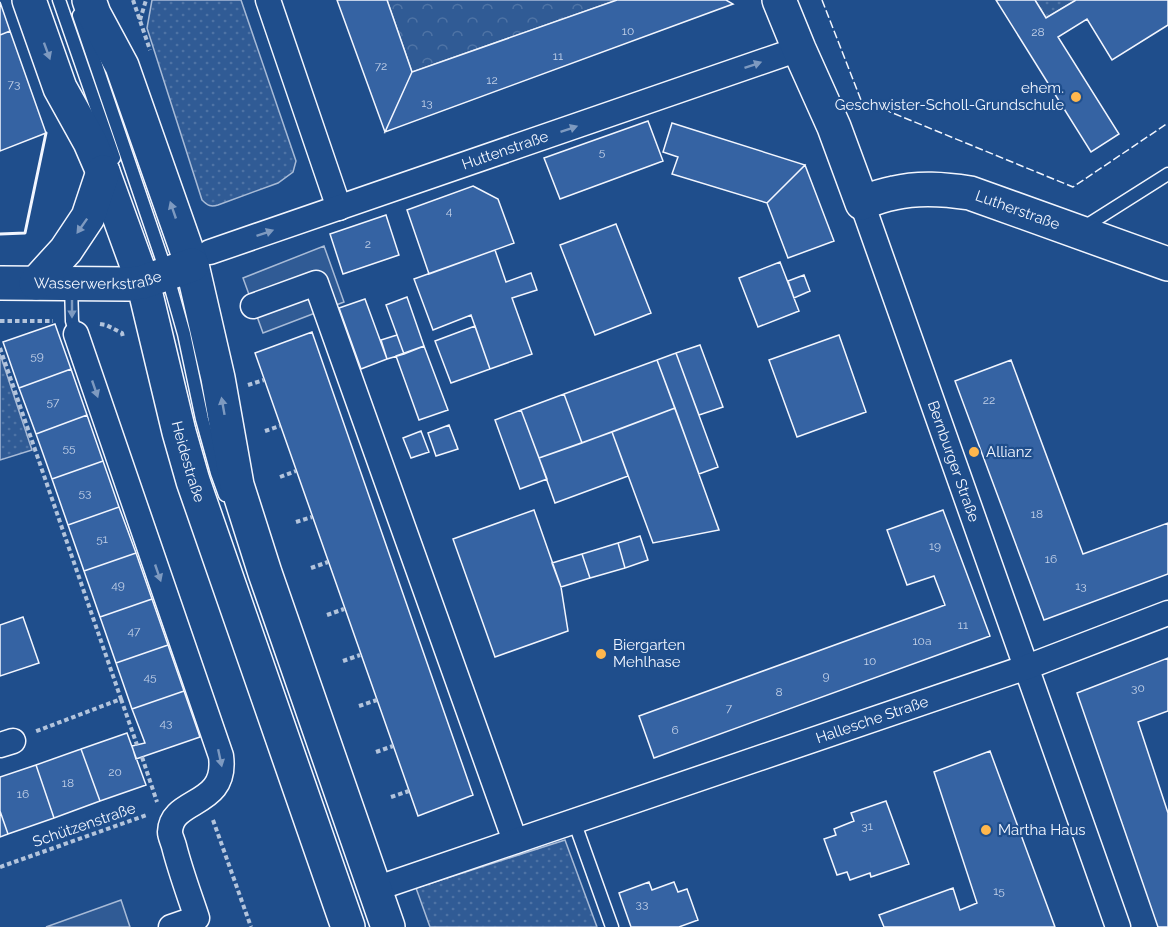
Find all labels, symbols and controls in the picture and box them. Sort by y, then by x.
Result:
house number: 10 [622,24,634,38]
house number: 28 [1031,25,1045,39]
one-way arrow [43,42,53,60]
house number: 11 [553,49,563,63]
house number: 72 [375,59,387,73]
one-way arrow [744,60,762,70]
house number: 12 [486,73,498,87]
house number: 73 [8,77,20,91]
place label: ehem. Geschwister-Scholl-Grundschule [835,79,1064,114]
marker: ehem. Geschwister-Scholl-Grundschule [1069,90,1083,104]
house number: 13 [421,96,433,110]
one-way arrow [560,123,578,133]
street label: Huttenstraße [459,127,551,174]
house number: 5 [599,145,606,159]
street label: Lutherstraße [973,187,1062,233]
one-way arrow [168,201,178,219]
house number: 4 [446,204,453,218]
one-way arrow [76,218,88,234]
one-way arrow [256,228,274,238]
house number: 2 [365,237,371,251]
street label: Wasserwerkstraße [34,267,164,293]
one-way arrow [67,299,77,318]
house number: 59 [30,349,44,363]
one-way arrow [90,380,100,398]
house number: 22 [983,393,995,407]
house number: 57 [47,395,60,409]
one-way arrow [218,397,227,416]
street label: Bernburger Straße [924,398,983,525]
street label: Heidestraße [168,419,209,505]
house number: 55 [62,441,76,455]
place label: Allianz [986,443,1032,461]
marker: Allianz [967,445,981,459]
house number: 53 [79,486,91,500]
house number: 18 [1031,507,1043,521]
house number: 51 [96,532,108,546]
house number: 19 [929,539,941,553]
house number: 16 [1045,552,1057,566]
one-way arrow [154,564,164,582]
house number: 49 [111,578,125,592]
house number: 13 [1075,579,1087,593]
house number: 11 [958,618,968,632]
house number: 47 [128,624,141,638]
house number: 10a [912,634,932,648]
place label: Biergarten Mehlhase [613,636,685,671]
marker: Biergarten Mehlhase [594,647,608,661]
house number: 10 [864,654,876,668]
house number: 9 [822,669,830,683]
house number: 45 [143,670,157,684]
house number: 30 [1131,681,1145,695]
house number: 8 [775,685,783,699]
street label: Hallesche Straße [813,692,931,747]
house number: 7 [726,701,733,715]
house number: 43 [160,716,172,730]
house number: 6 [671,723,679,737]
one-way arrow [216,749,226,767]
house number: 20 [108,765,122,779]
house number: 18 [62,776,74,790]
house number: 16 [17,787,29,801]
street label: Schützenstraße [30,799,138,851]
house number: 31 [861,819,873,833]
place label: Martha Haus [998,821,1086,839]
marker: Martha Haus [979,823,993,837]
house number: 15 [993,884,1005,898]
house number: 33 [636,897,648,911]

